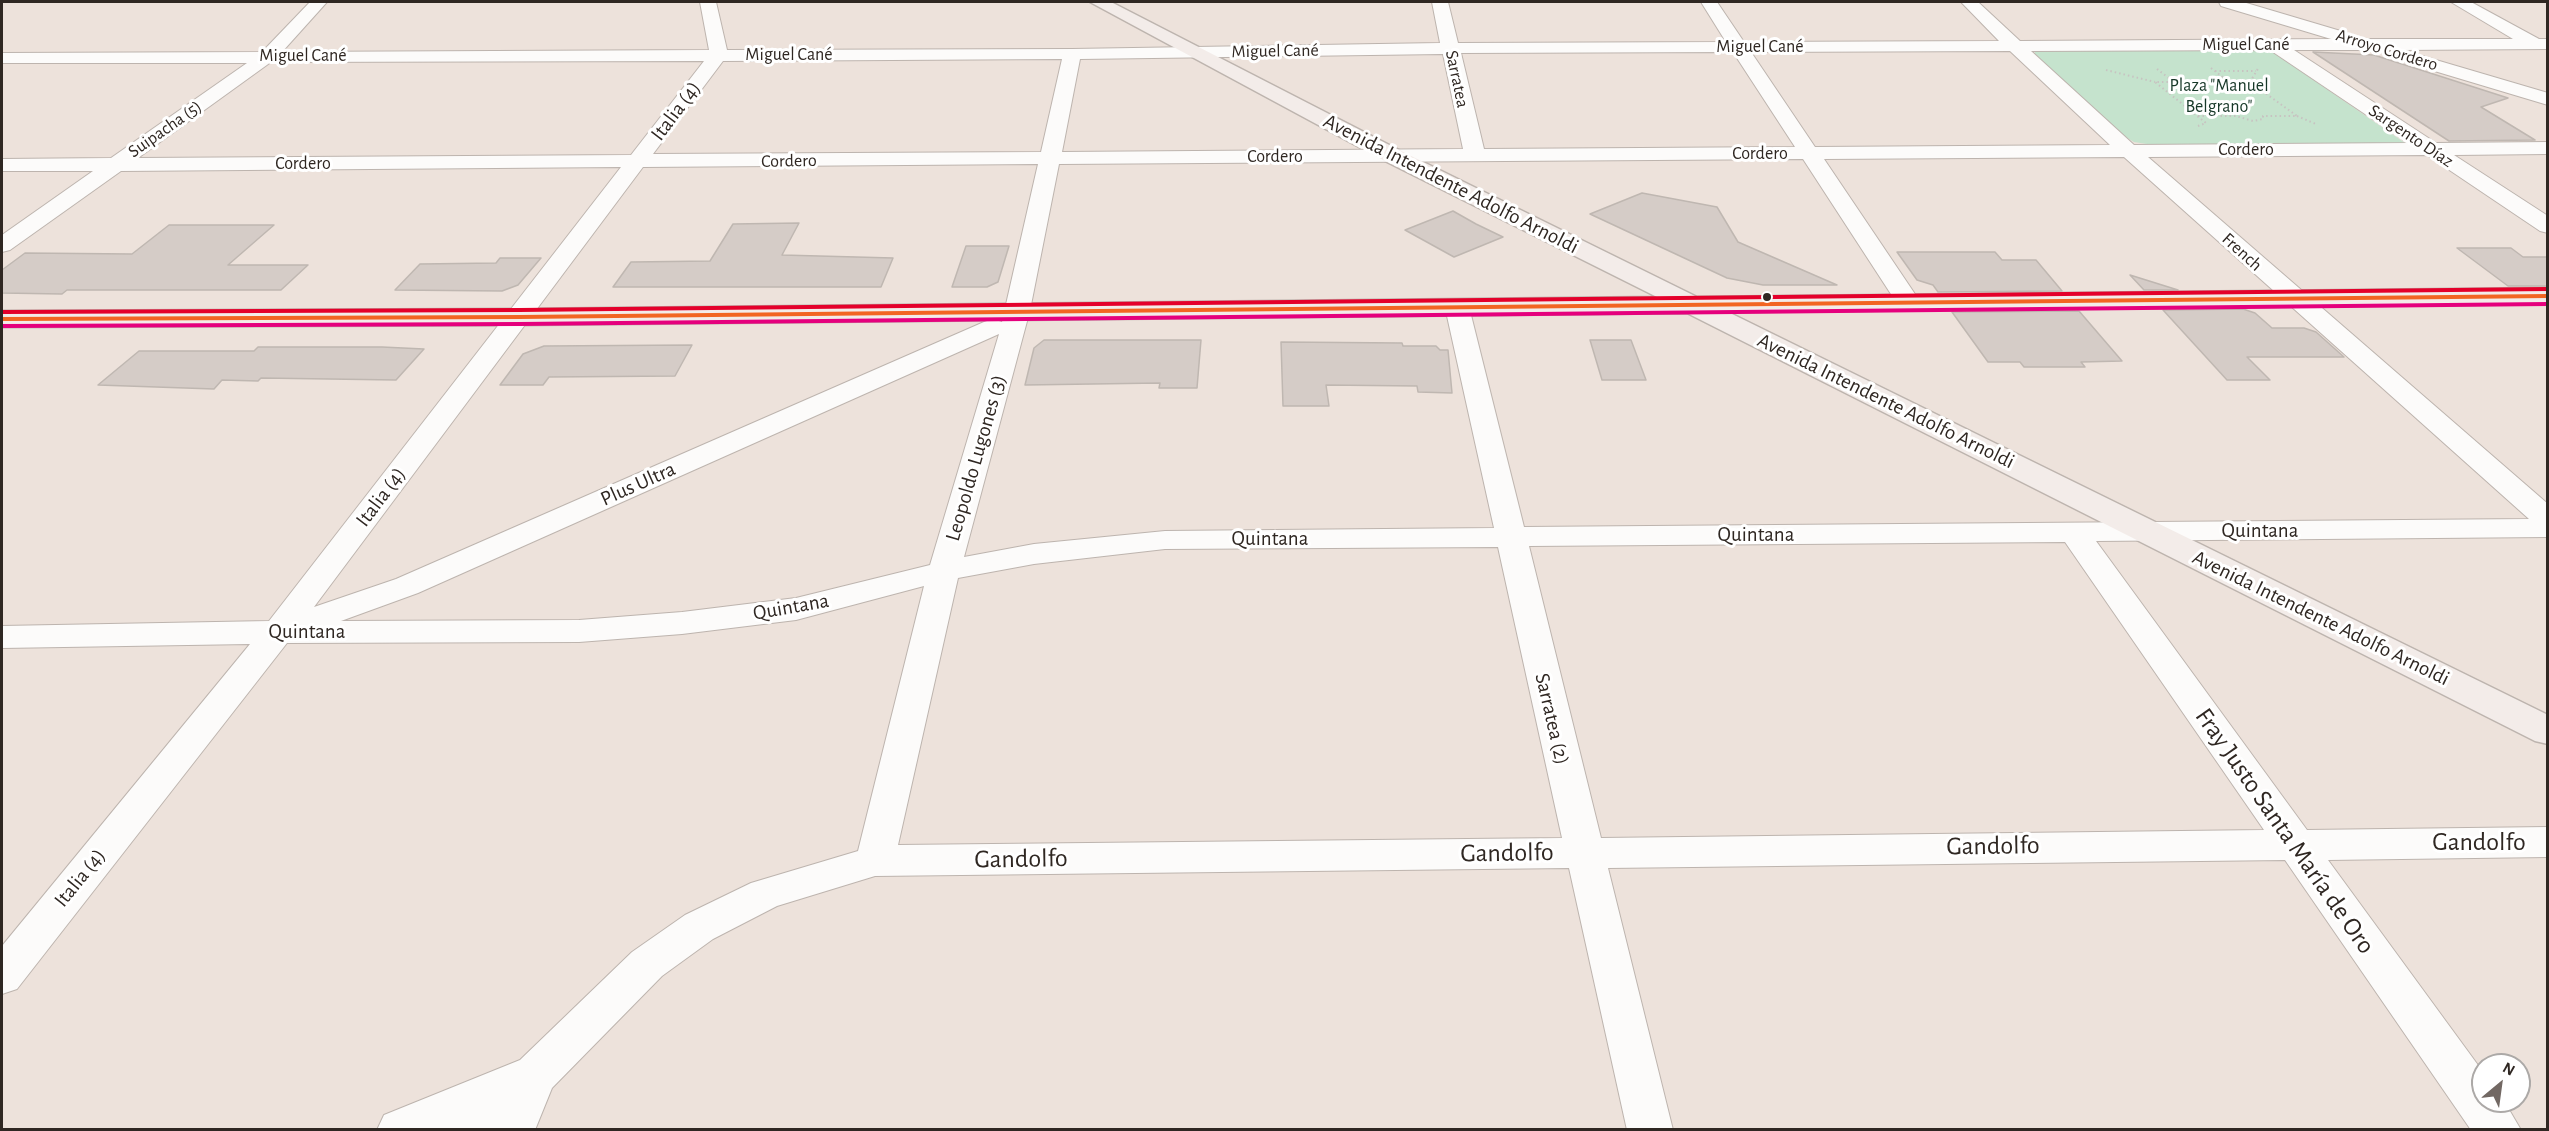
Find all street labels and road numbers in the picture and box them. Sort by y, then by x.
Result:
street label: Arroyo Cordero [2333,24,2441,76]
street label: Miguel Cané [2202,34,2290,56]
street label: Miguel Cané [1716,36,1804,58]
street label: Miguel Cané [1231,39,1319,63]
street label: Miguel Cané [745,44,833,66]
street label: Miguel Cané [259,45,347,67]
street label: Sarratea [1440,48,1474,110]
street label: Italia (4) [646,76,706,146]
street label: Suipacha (5) [124,96,206,162]
street label: Sargento Díaz [2365,100,2457,172]
street label: Avenida Intendente Adolfo Arnoldi [1319,109,1583,259]
street label: Cordero [2218,139,2274,161]
street label: Cordero [1732,143,1788,165]
street label: Cordero [1247,146,1303,168]
street label: Cordero [761,150,817,172]
street label: Cordero [275,153,331,175]
street label: French [2217,228,2267,276]
street label: Avenida Intendente Adolfo Arnoldi [1753,328,2019,474]
street label: Leopoldo Lugones (3) [940,372,1012,544]
street label: Plus Ultra [597,456,679,512]
street label: Italia (4) [351,462,411,532]
street label: Quintana [2222,518,2298,544]
street label: Quintana [1718,522,1794,548]
street label: Quintana [1232,526,1308,552]
street label: Avenida Intendente Adolfo Arnoldi [2188,545,2454,691]
street label: Quintana [751,588,831,626]
street label: Quintana [269,619,345,645]
street label: Sarratea (2) [1529,671,1575,767]
street label: Fray Justo Santa María de Oro [2188,702,2382,960]
street label: Gandolfo [2432,826,2526,858]
street label: Gandolfo [1946,830,2040,862]
street label: Gandolfo [1460,837,1554,869]
street label: Gandolfo [974,843,1068,875]
street label: Italia (4) [49,844,111,912]

